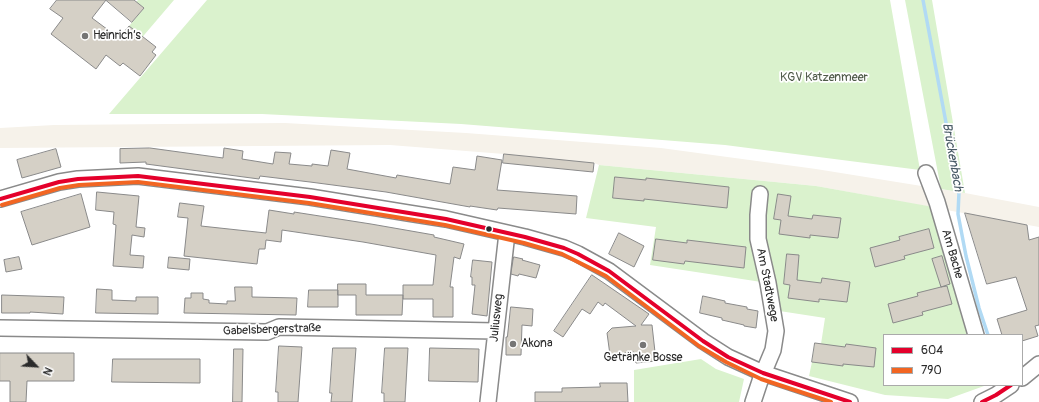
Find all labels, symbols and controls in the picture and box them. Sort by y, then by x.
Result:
place label: Heinrich’s [93,29,141,43]
marker: Heinrich’s [80,31,90,41]
park label: KGV Katzenmeer [780,71,868,85]
water label: Brückenbach [938,121,966,193]
unlabelled marker [484,224,494,234]
street label: Am Bache [938,228,966,280]
street label: Am Stadtwege [753,247,781,323]
street label: Juliusweg [487,293,507,343]
street label: Gabelsbergerstraße [223,321,321,339]
legend [883,334,1023,386]
place label: Akona [521,337,552,351]
marker: Akona [508,339,518,349]
marker: Getränke Bosse [638,340,648,350]
text: 604 [921,343,943,358]
north arrow [16,346,56,386]
place label: Getränke Bosse [604,351,682,365]
text: 790 [921,363,942,378]
text: N [40,365,55,377]

